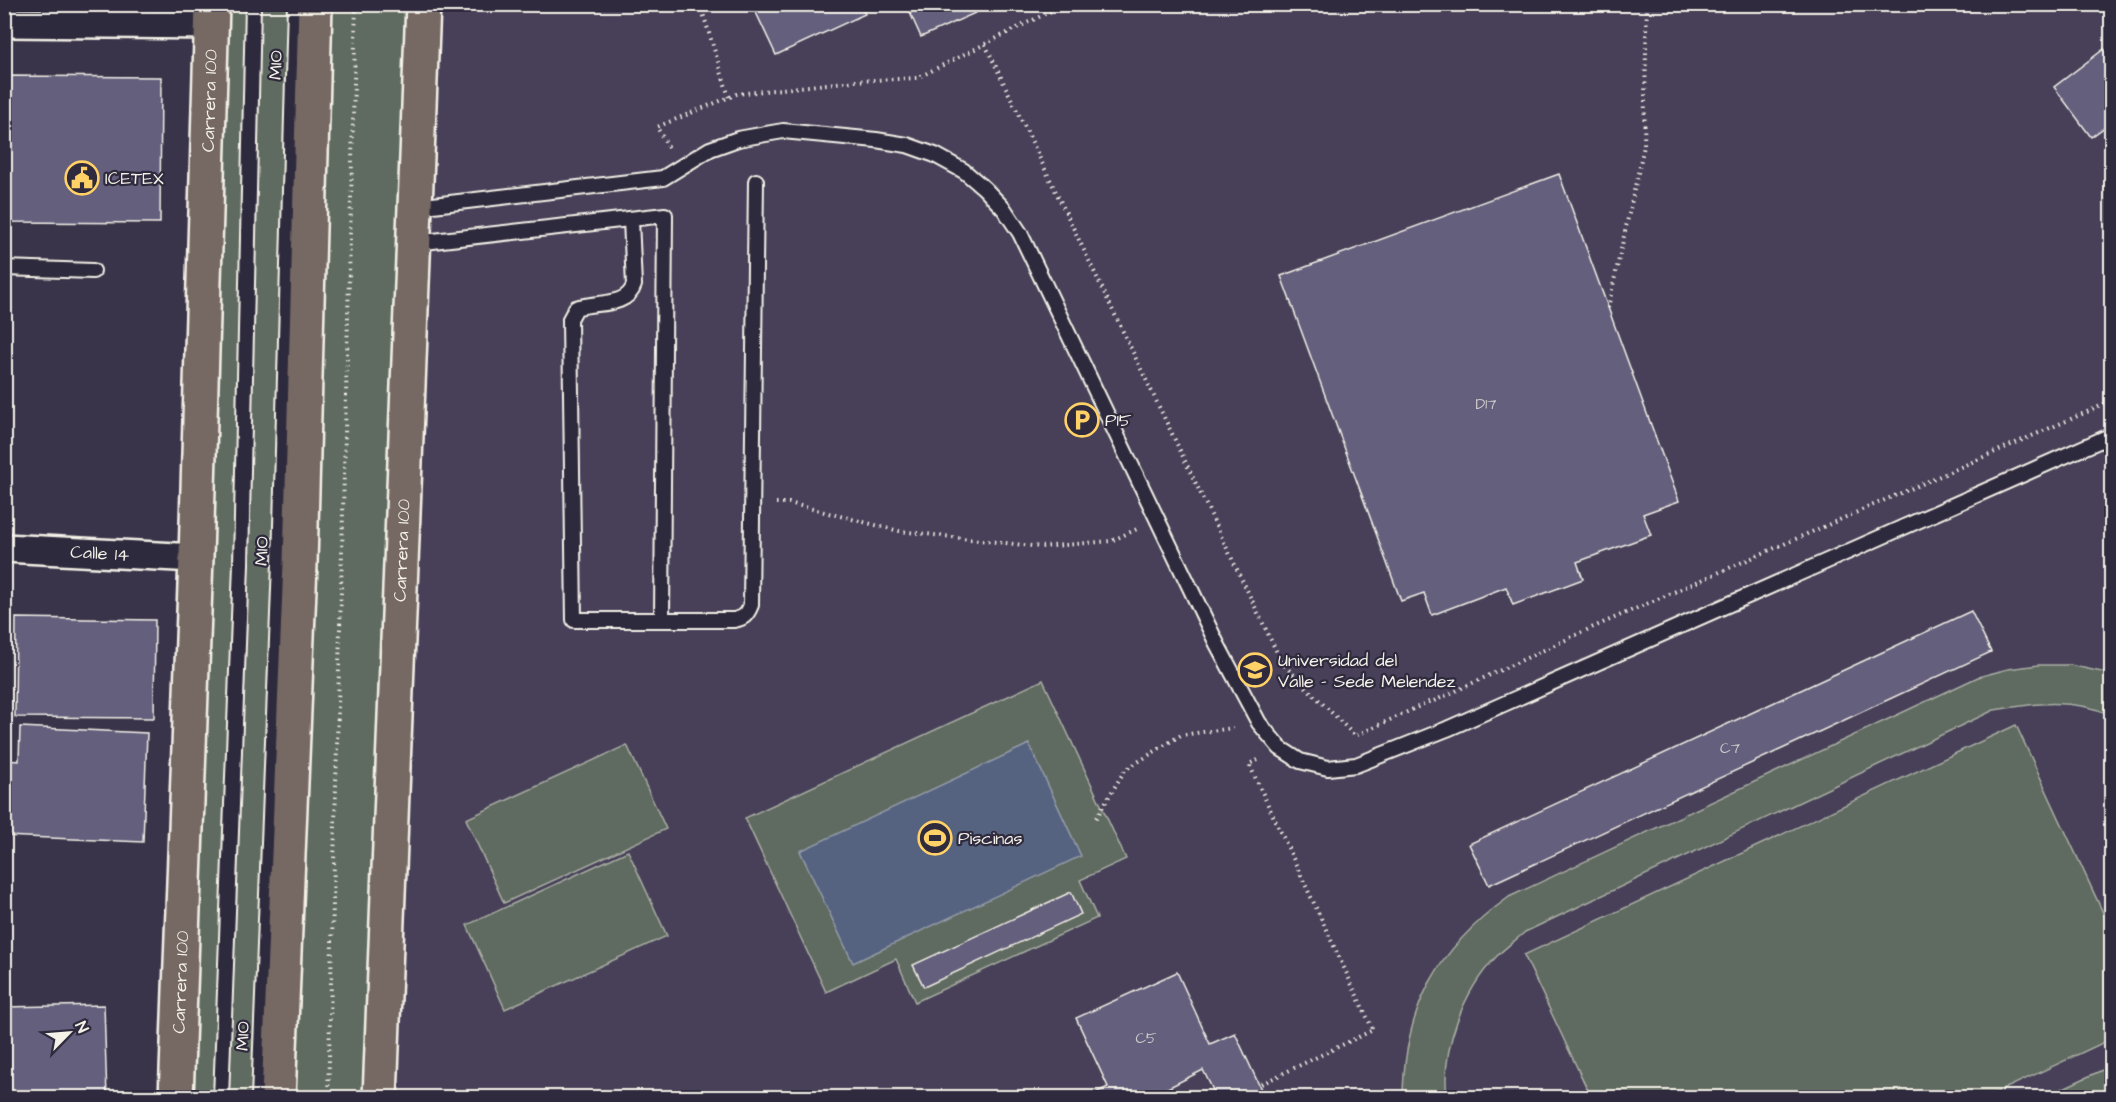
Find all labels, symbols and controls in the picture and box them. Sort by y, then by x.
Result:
street label: Carrera 100 [195,49,223,152]
street label: MIO [263,50,289,80]
public building icon: ICETEX [64,160,100,196]
place label: ICETEX [105,166,164,191]
house number: D17 [1476,394,1496,415]
parking icon: P15 [1064,402,1100,438]
place label: P15 [1105,408,1132,433]
street label: Carrera 100 [387,499,416,602]
street label: MIO [249,536,275,566]
street label: Calle 14 [70,539,130,567]
place label: Universidad del Valle - Sede Melendez [1278,648,1455,694]
school or university icon: Universidad del Valle - Sede Melendez [1237,652,1273,688]
house number: C7 [1720,738,1740,759]
sports icon: Piscinas [917,820,953,856]
place label: Piscinas [958,826,1023,851]
street label: Carrera 100 [166,930,195,1034]
north arrow [39,1003,99,1063]
text: N [70,1018,94,1036]
street label: MIO [230,1021,256,1051]
house number: C5 [1135,1028,1157,1049]

